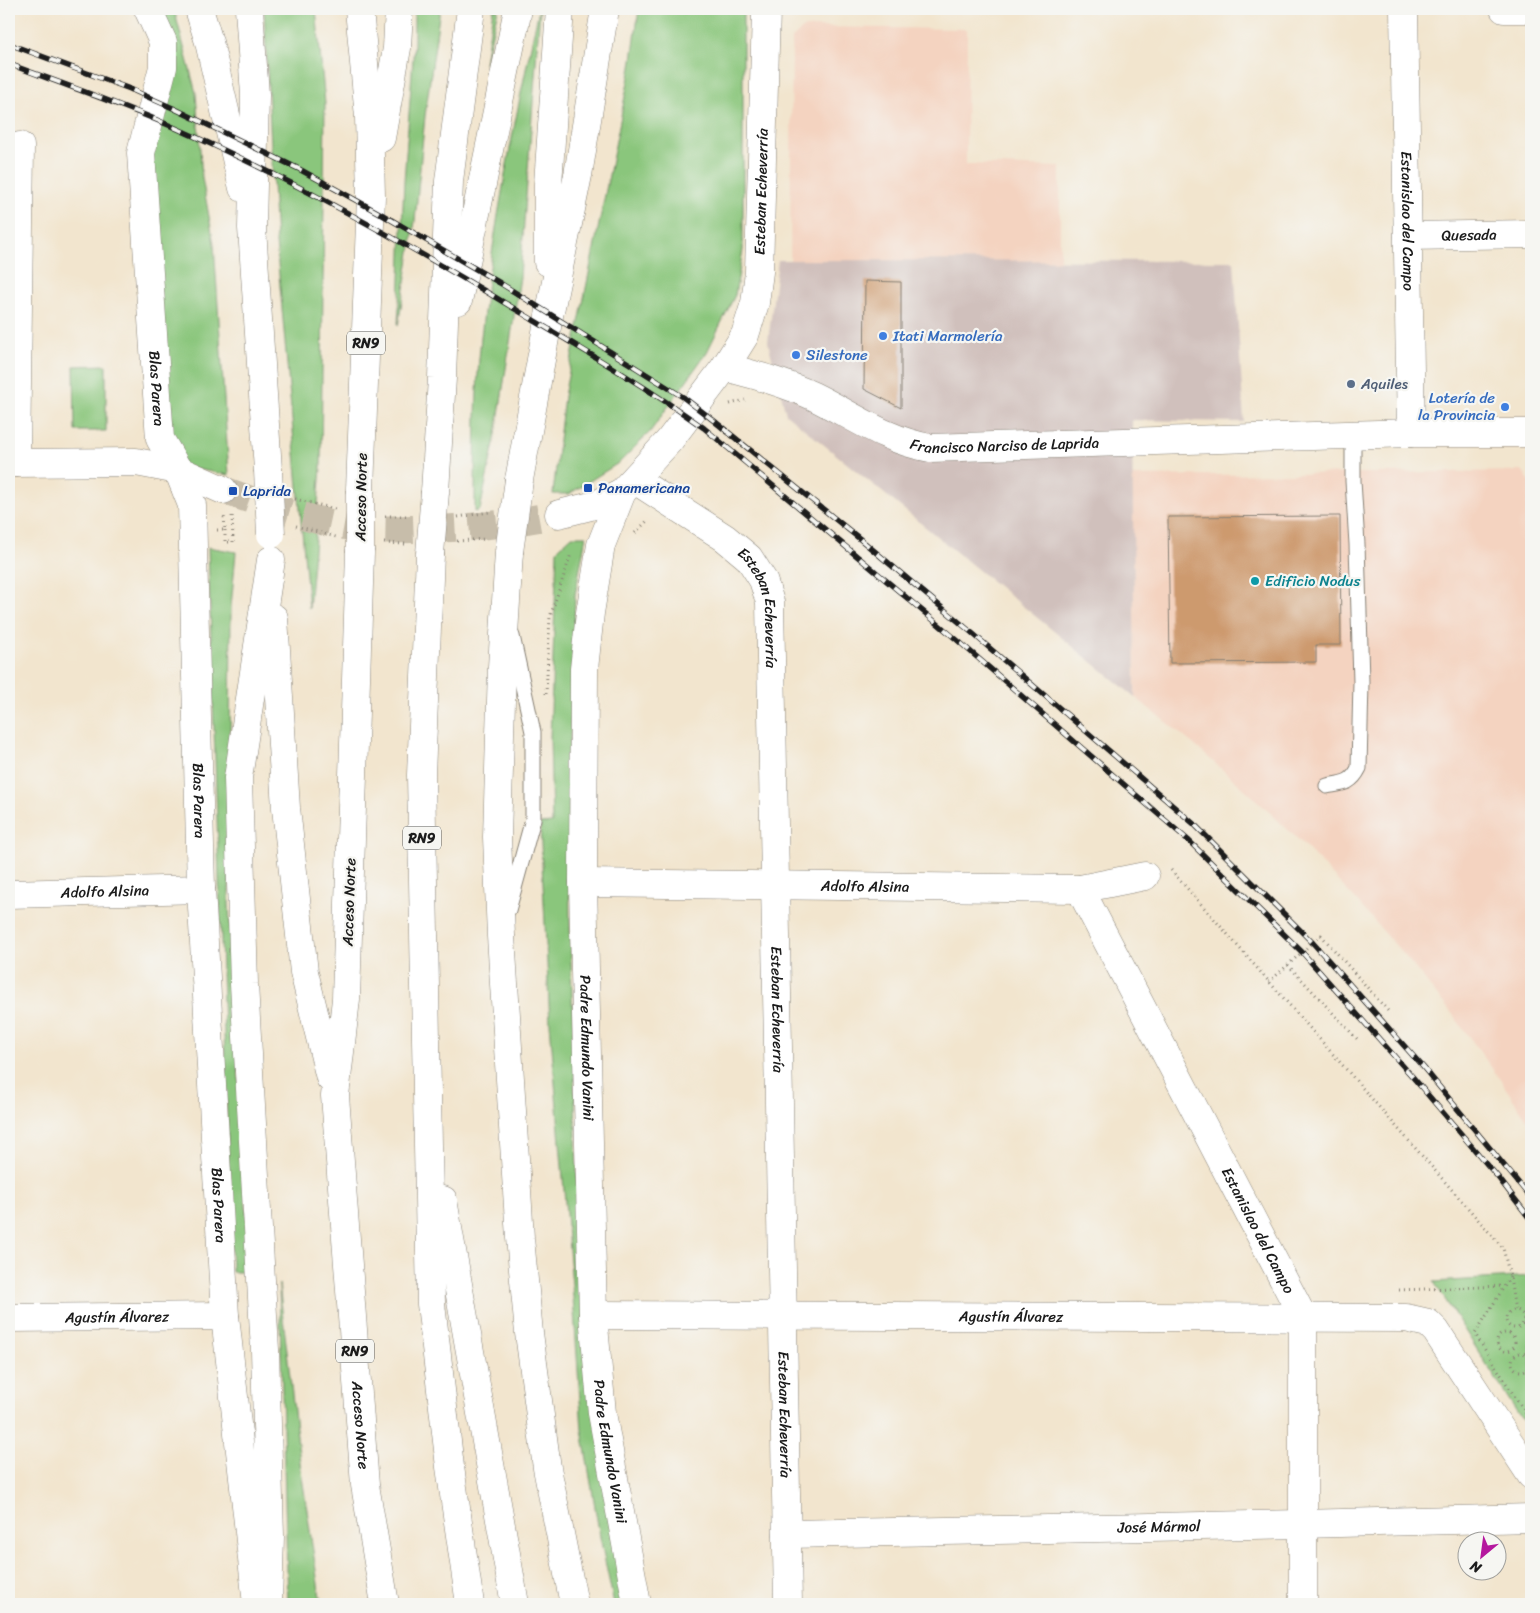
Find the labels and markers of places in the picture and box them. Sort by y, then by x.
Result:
place label: Itati Marmolería [892,323,1003,349]
marker: Itati Marmolería [877,330,889,342]
place label: Silestone [806,342,868,368]
marker: Silestone [790,349,802,361]
place label: Aquiles [1360,371,1409,397]
marker: Aquiles [1345,378,1357,390]
place label: Lotería de la Provincia [1418,385,1495,428]
marker: Lotería de la Provincia [1499,401,1511,413]
place label: Panamericana [598,475,690,501]
place label: Laprida [243,478,292,504]
marker: Panamericana [582,482,594,494]
marker: Laprida [227,485,239,497]
place label: Edificio Nodus [1265,568,1360,594]
marker: Edificio Nodus [1249,575,1261,587]

